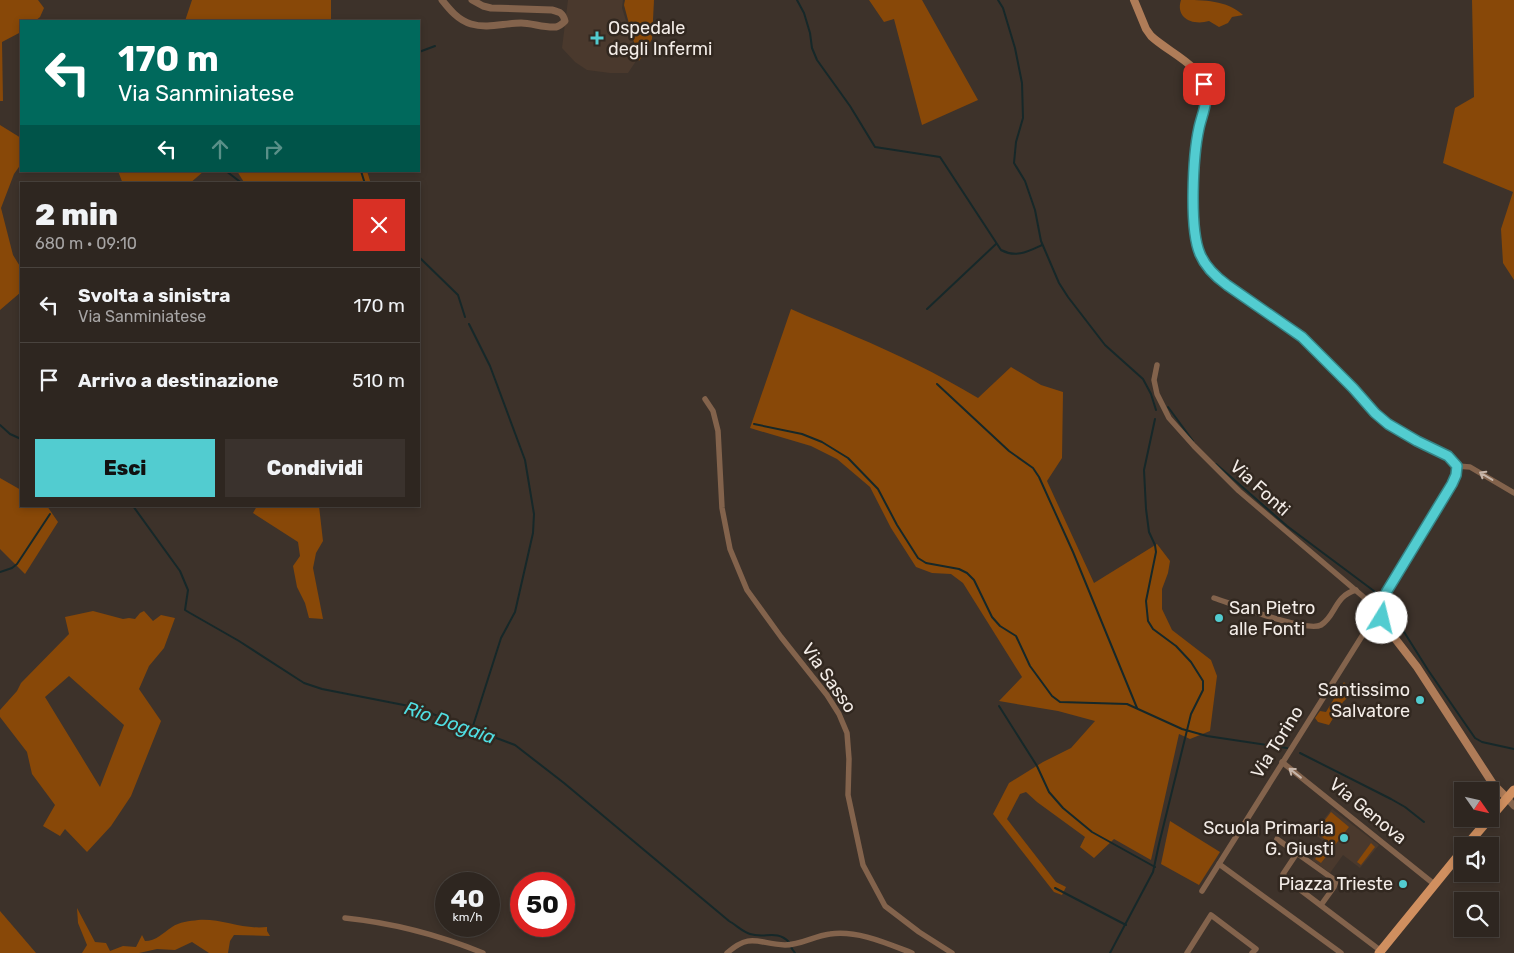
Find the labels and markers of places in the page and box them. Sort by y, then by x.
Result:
place label: Ospedale degli Infermi [608,17,712,60]
marker: Ospedale degli Infermi [590,31,604,45]
pin [1183,63,1225,105]
place label: San Pietro alle Fonti [1229,597,1315,640]
marker: San Pietro alle Fonti [1213,612,1225,624]
place label: Santissimo Salvatore [1318,679,1410,722]
marker: Santissimo Salvatore [1414,694,1426,706]
place label: Scuola Primaria G. Giusti [1203,817,1334,860]
marker: Scuola Primaria G. Giusti [1338,832,1350,844]
place label: Piazza Trieste [1278,873,1393,895]
marker: Piazza Trieste [1397,878,1409,890]

